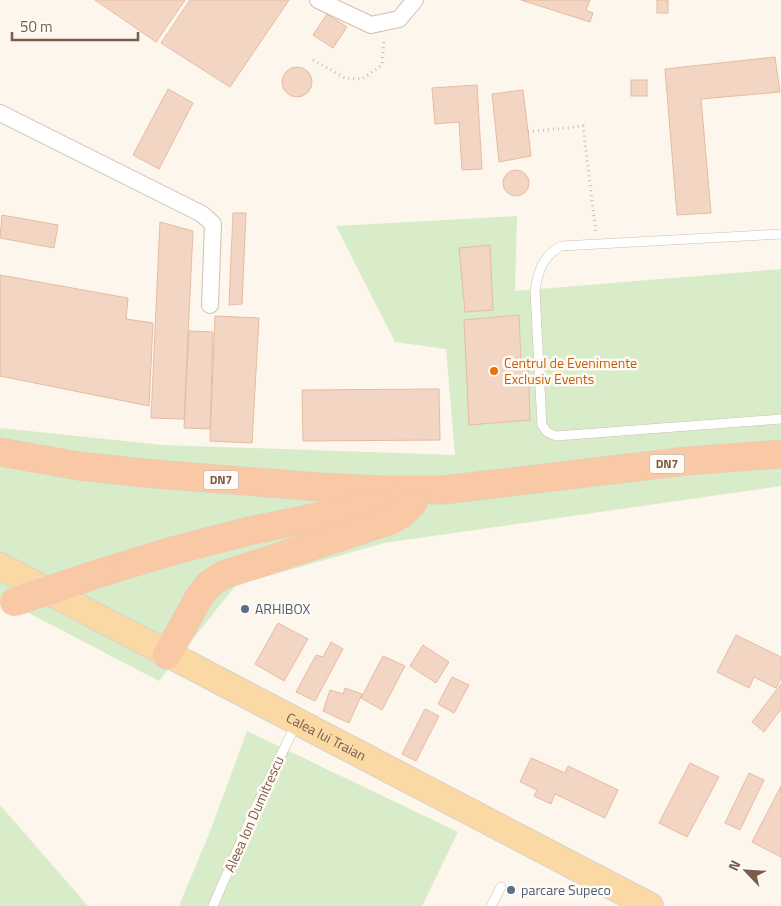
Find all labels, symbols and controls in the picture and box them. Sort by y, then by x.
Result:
scale bar [12,10,139,42]
text: 50 m [20,15,53,38]
place label: Centrul de Evenimente Exclusiv Events [504,352,637,389]
marker: Centrul de Evenimente Exclusiv Events [488,365,500,377]
road number: DN7 [650,454,684,474]
road number: DN7 [204,470,238,490]
place label: ARHIBOX [255,598,310,619]
marker: ARHIBOX [239,603,251,615]
street label: Calea lui Traian [283,707,370,766]
street label: Aleea Ion Dumitrescu [218,752,289,875]
north arrow [721,846,771,896]
text: N [722,856,745,874]
place label: parcare Supeco [521,879,611,900]
marker: parcare Supeco [505,884,517,896]

